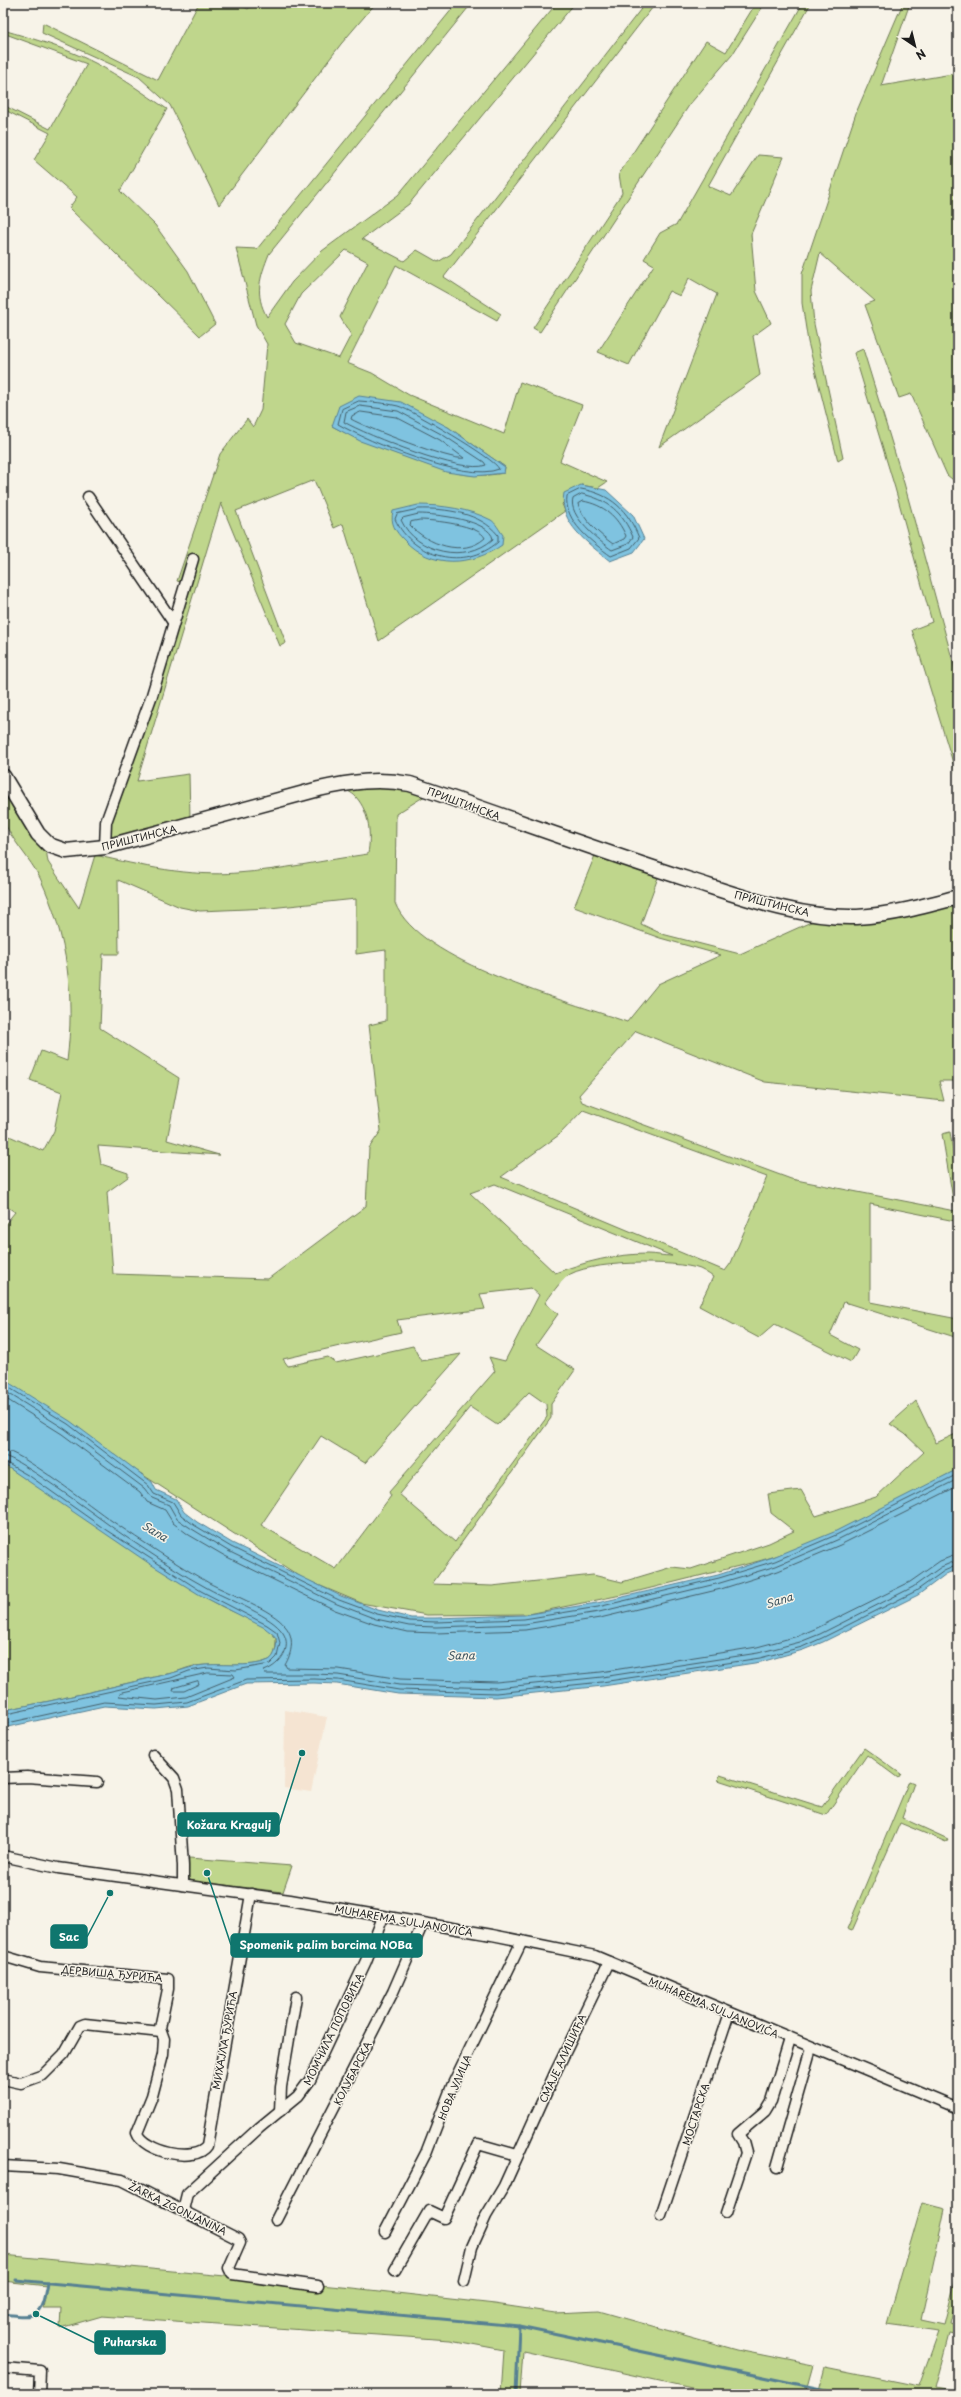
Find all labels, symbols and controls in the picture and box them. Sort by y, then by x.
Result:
north arrow [895,26,935,66]
text: N [912,45,929,64]
street label: ПРИШТИНСКА [425,783,503,823]
street label: ПРИШТИНСКА [100,820,178,854]
street label: ПРИШТИНСКА [733,886,811,920]
water label: Sana [139,1517,172,1546]
water label: Sana [763,1587,796,1612]
water label: Sana [447,1646,476,1664]
callout: Kožara Kragulj [178,1813,279,1836]
text: Kožara Kragulj [187,1816,271,1833]
street label: MUHAREMA SULJANOVIĆA [334,1900,475,1940]
callout: Sac [51,1925,87,1948]
text: Sac [59,1928,79,1945]
callout: Spomenik palim borcima NOBa [231,1934,422,1957]
text: Spomenik palim borcima NOBa [239,1936,413,1953]
street label: ДЕРВИША ЂУРИЋА [60,1961,163,1985]
street label: МОМЧИЛА ПОПОВИЋА [299,1970,367,2088]
street label: MUHAREMA SULJANOVIĆA [647,1973,782,2041]
street label: МИХАЈЛА ЂУРИЋА [208,1989,240,2090]
street label: СМАЈЕ АЛИШИЋА [535,2011,589,2105]
street label: КОЛУБАРСКА [329,2038,375,2108]
street label: НОВА УЛИЦА [433,2051,475,2122]
street label: МОСТАРСКА [678,2081,712,2147]
street label: ŽARKA ZGONJANINA [126,2178,230,2238]
callout: Puharska [95,2331,165,2354]
text: Puharska [103,2333,158,2350]

